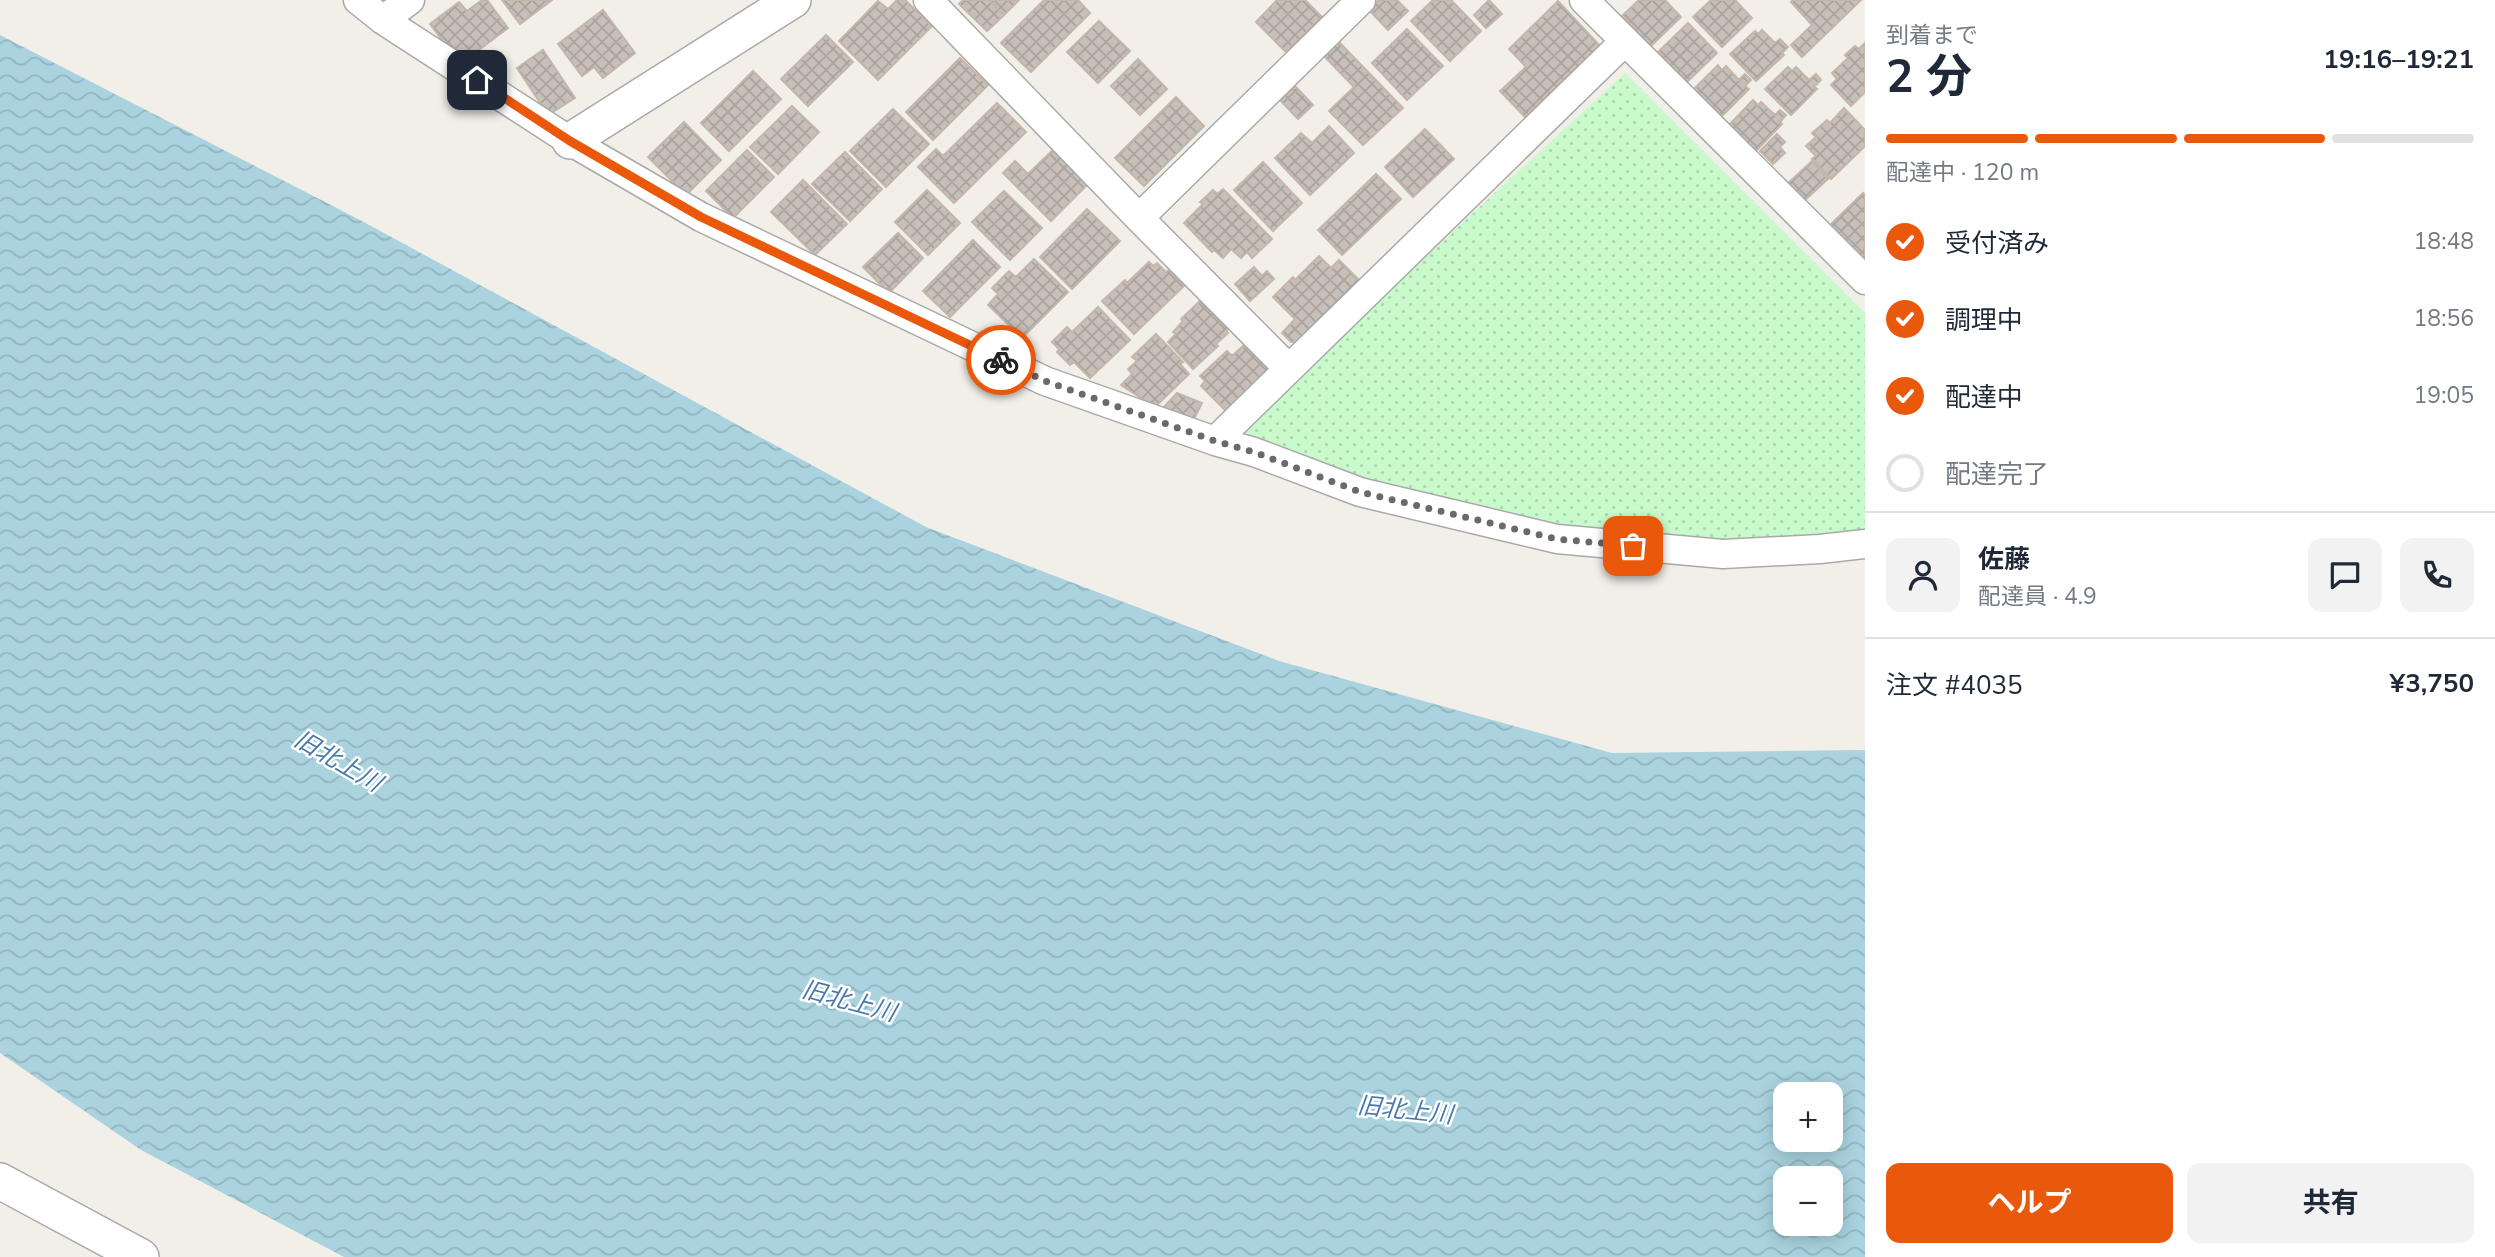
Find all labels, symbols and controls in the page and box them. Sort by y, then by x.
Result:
text: 到着まで [1886,20,1978,51]
text: 19:16–19:21 [2323,42,2474,77]
text: 2 分 [1886,45,1972,108]
pin [447,50,507,110]
icon: home [458,61,496,99]
text: 配達中 · 120 m [1886,157,2039,188]
icon: check [1886,223,1924,261]
text: 受付済み [1945,226,2049,261]
text: 18:48 [2414,226,2474,257]
icon: check [1886,300,1924,338]
text: 調理中 [1945,303,2023,338]
text: 18:56 [2414,303,2474,334]
courier [966,325,1036,395]
icon: bike [982,341,1020,379]
icon: check [1886,377,1924,415]
text: 配達中 [1945,380,2023,415]
text: 19:05 [2414,380,2474,411]
text: 配達完了 [1945,457,2049,492]
pin [1603,516,1663,576]
icon: bag [1614,527,1652,565]
button: person [1886,538,1960,612]
button: chat [2308,538,2382,612]
button: phone [2400,538,2474,612]
text: 佐藤 [1978,542,2030,577]
text: 配達員 · 4.9 [1978,581,2097,612]
text: ¥3,750 [2390,666,2474,701]
text: 注文 #4035 [1886,668,2023,703]
water label: 旧北上川 [288,723,390,800]
water label: 旧北上川 [798,973,902,1030]
map controls [1773,1082,1843,1236]
button: + [1773,1082,1843,1152]
water label: 旧北上川 [1356,1089,1457,1131]
button: ヘルプ [1886,1163,2173,1243]
button: 共有 [2187,1163,2474,1243]
button: − [1773,1166,1843,1236]

